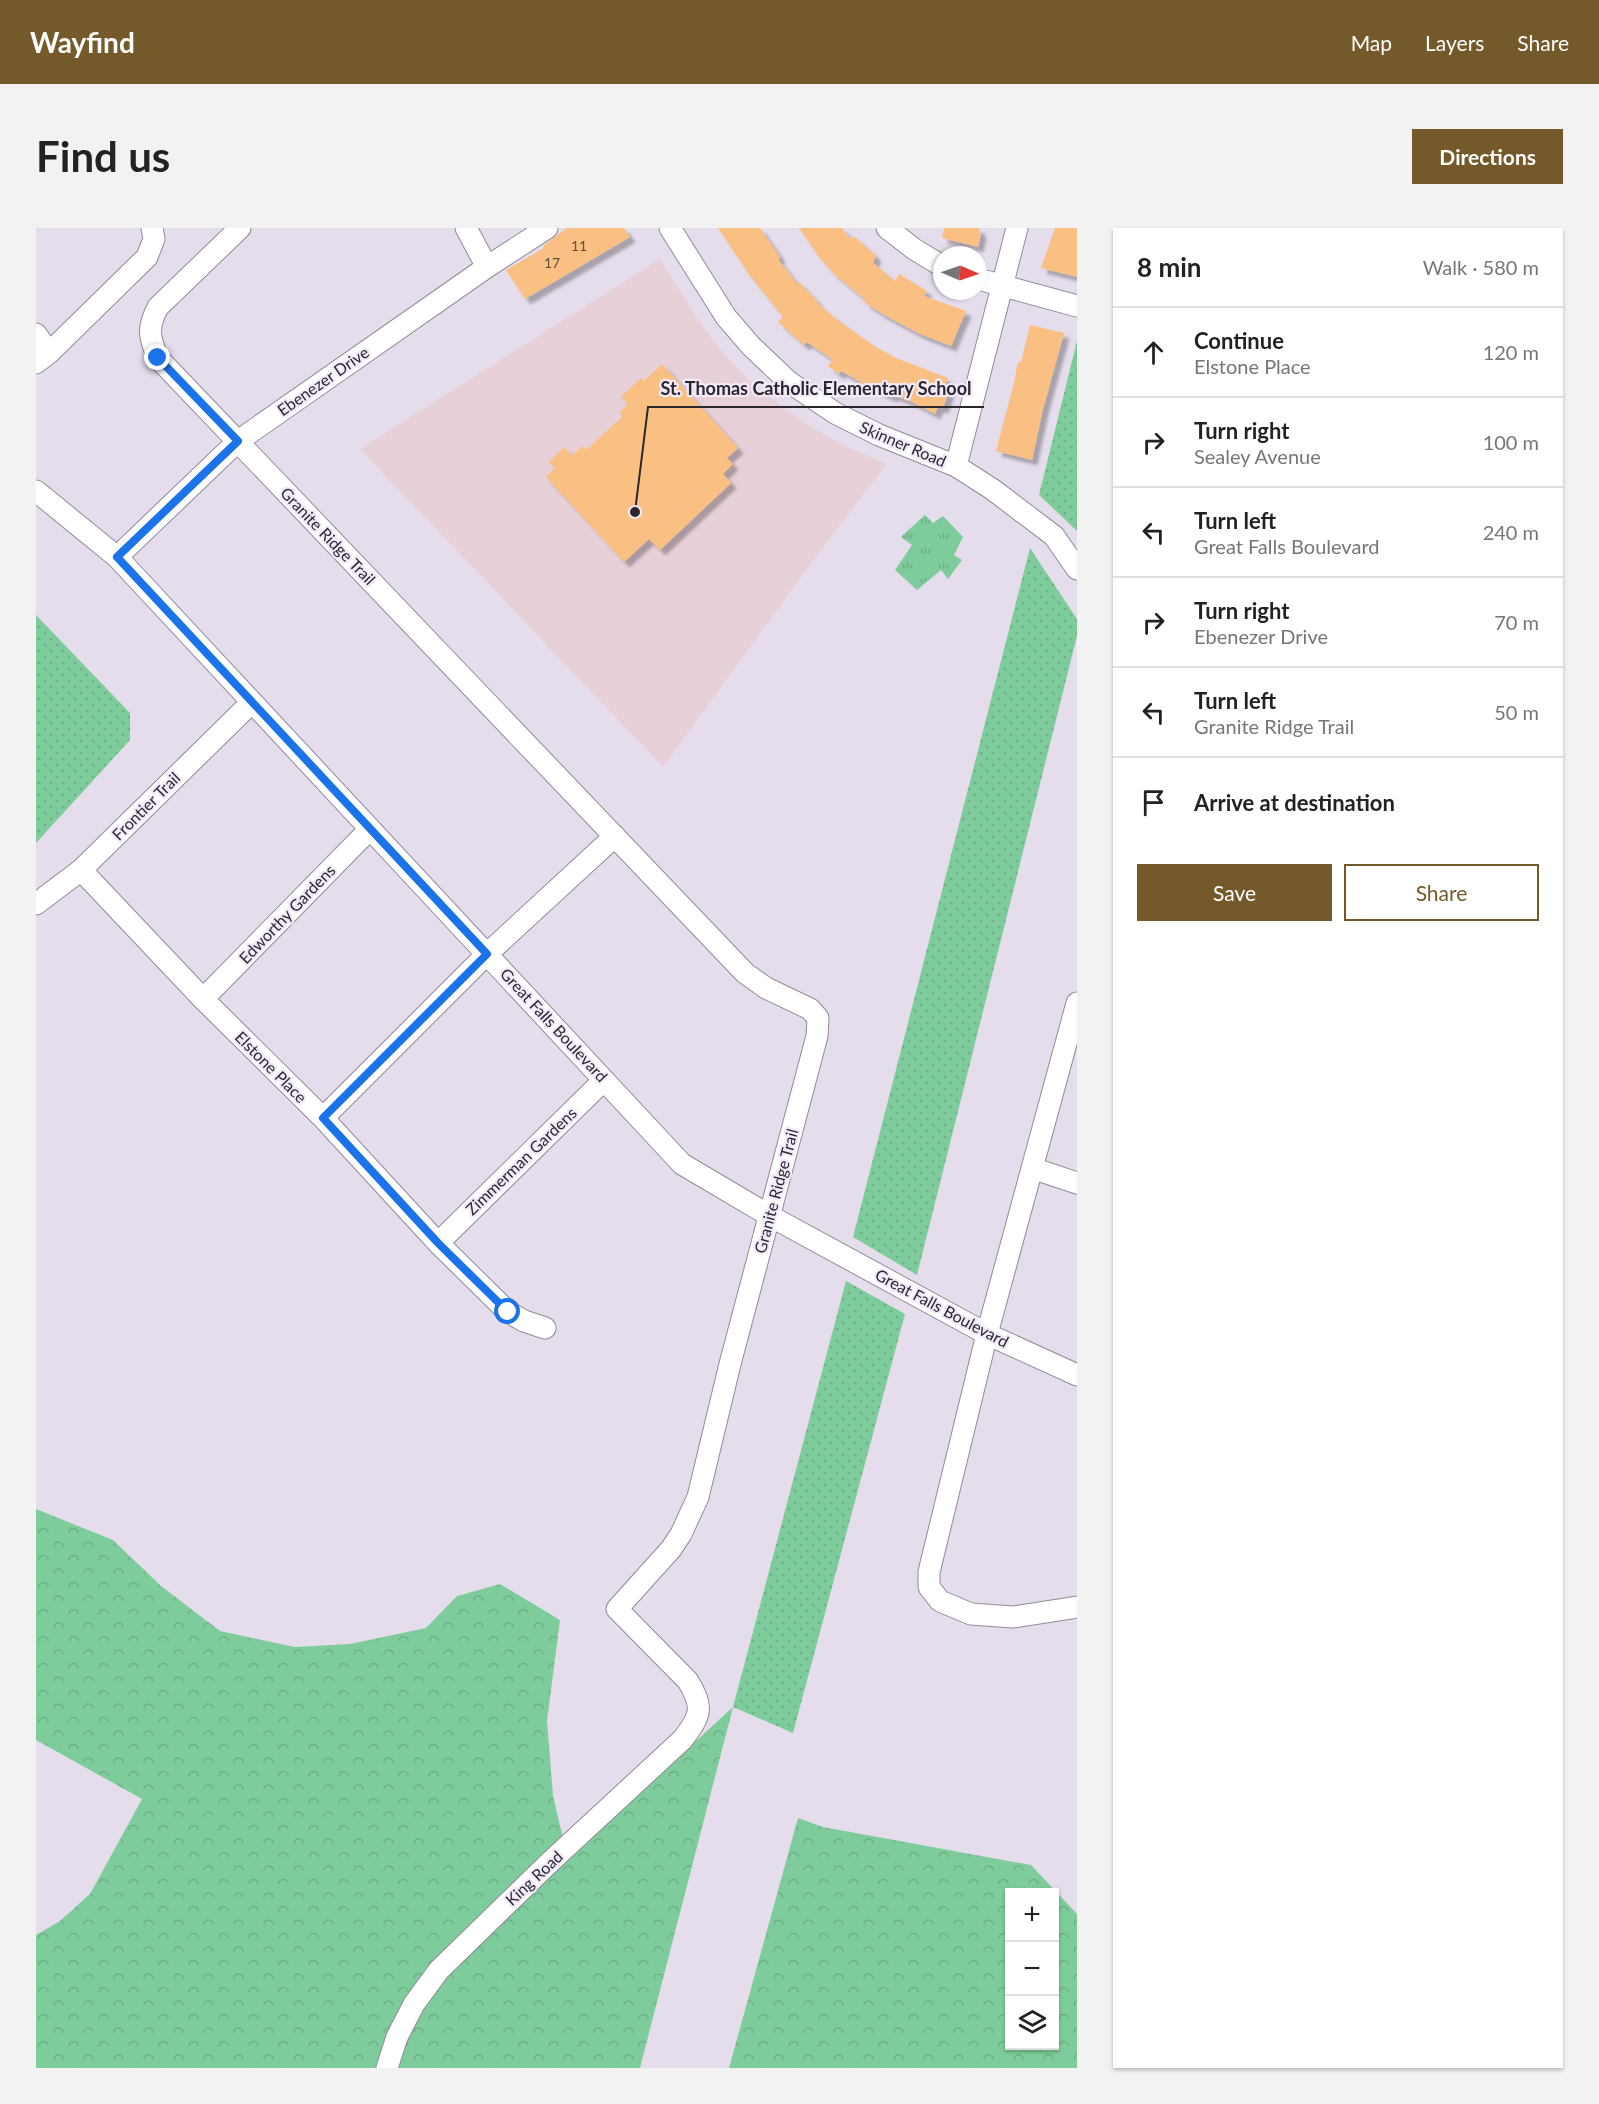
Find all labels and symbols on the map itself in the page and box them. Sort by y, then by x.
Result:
house number: 11 [571,237,587,254]
north arrow [933,246,987,300]
house number: 17 [544,254,560,271]
street label: Ebenezer Drive [273,342,372,419]
route end [144,344,170,370]
callout: St. Thomas Catholic Elementary School [648,371,984,407]
text: St. Thomas Catholic Elementary School [660,377,972,399]
street label: Skinner Road [857,417,949,470]
street label: Granite Ridge Trail [277,483,380,588]
street label: Frontier Trail [108,768,184,844]
street label: Edworthy Gardens [235,860,339,967]
street label: Great Falls Boulevard [497,964,612,1085]
street label: Elstone Place [232,1027,311,1106]
street label: Zimmerman Gardens [461,1103,580,1218]
street label: Granite Ridge Trail [750,1127,801,1255]
street label: Great Falls Boulevard [872,1264,1012,1351]
route start [494,1298,520,1324]
street label: King Road [501,1846,566,1909]

